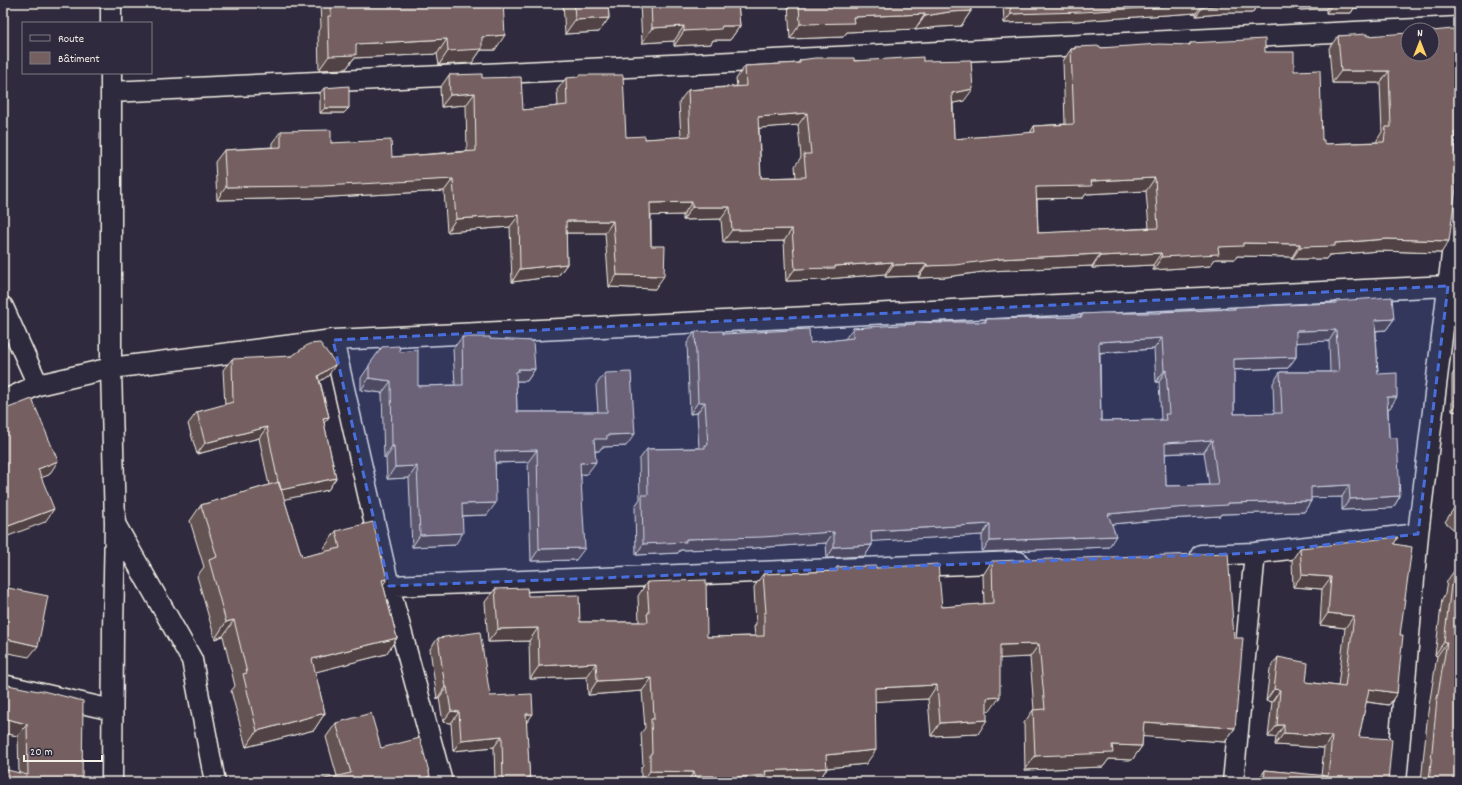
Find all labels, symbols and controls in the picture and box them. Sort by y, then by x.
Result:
legend [22,22,152,74]
north arrow [1400,22,1440,62]
text: N [1417,26,1423,42]
text: Route [58,31,84,48]
text: Bâtiment [58,51,100,68]
scale bar [24,737,102,763]
text: 20 m [30,744,53,761]

